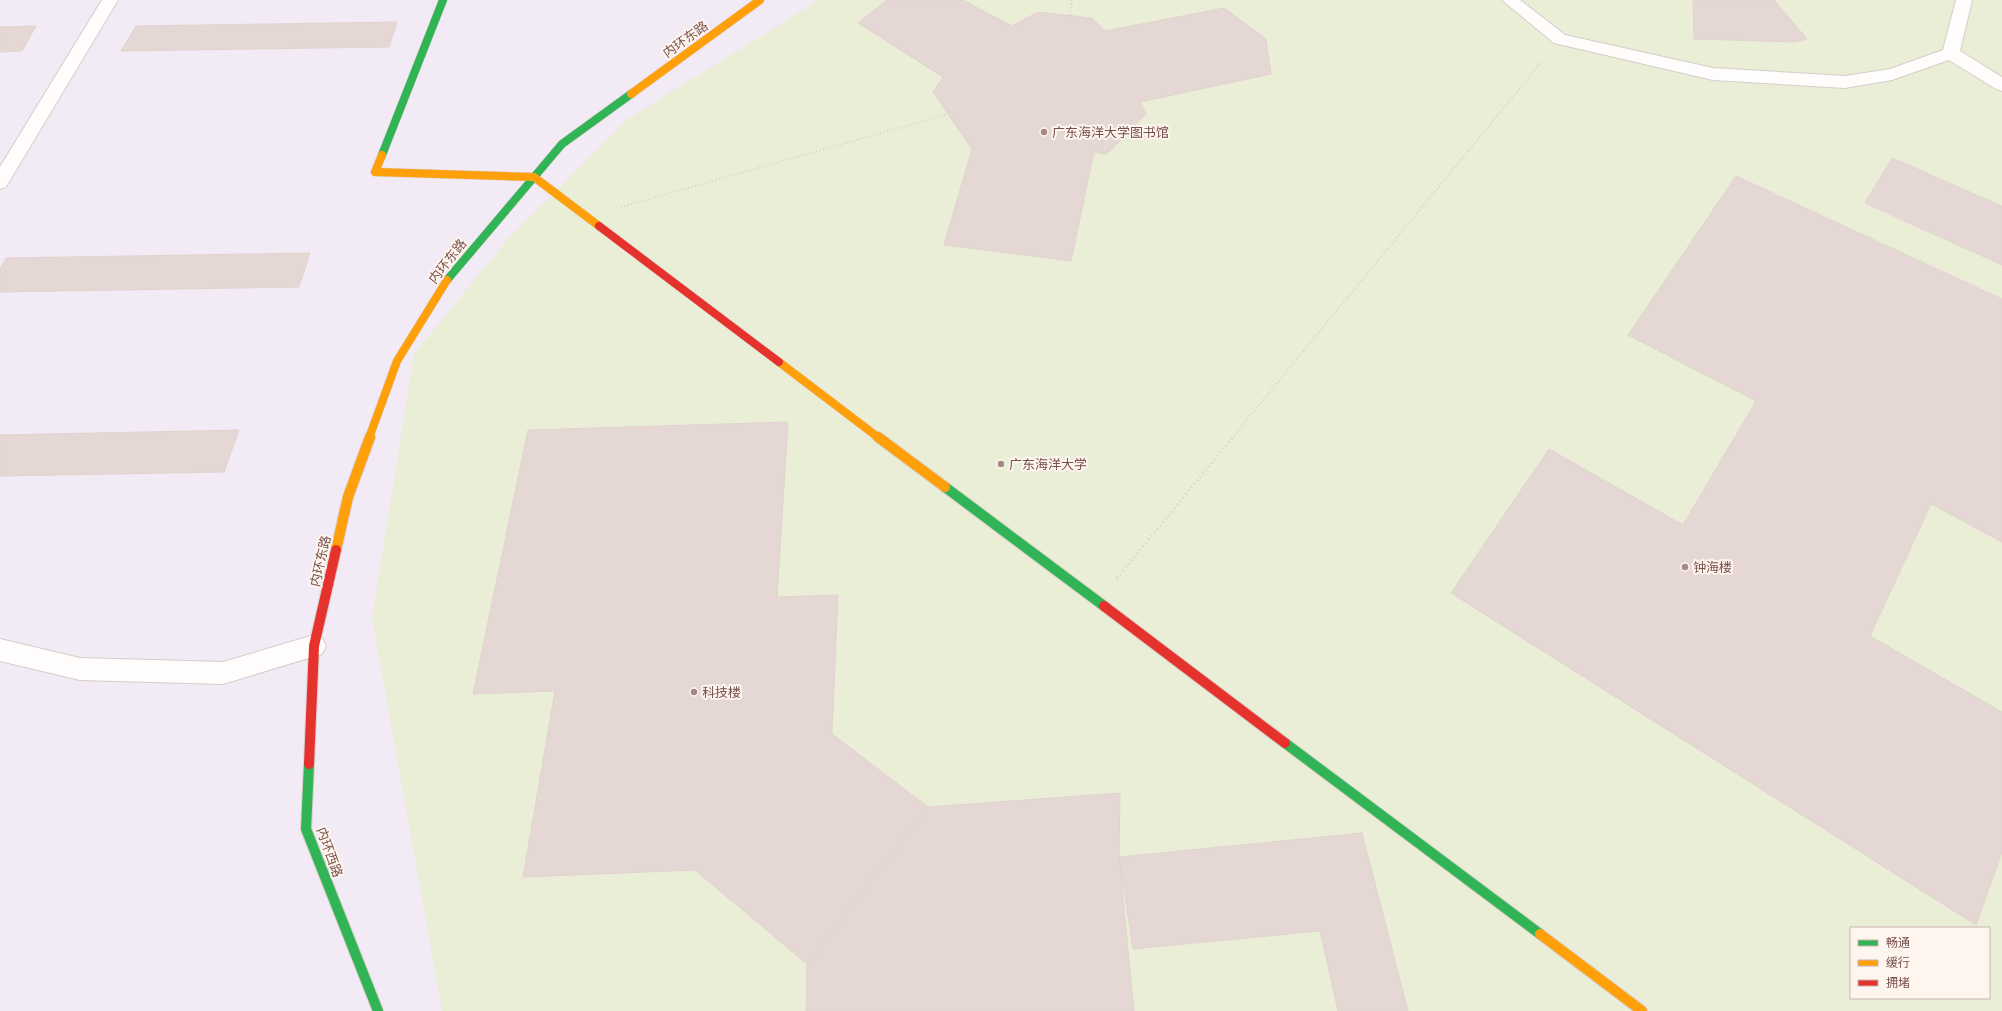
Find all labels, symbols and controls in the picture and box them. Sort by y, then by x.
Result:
street label: 内环东路 [659,17,712,62]
place label: 广东海洋大学图书馆 [1052,124,1169,142]
marker: 广东海洋大学图书馆 [1039,127,1049,137]
street label: 内环东路 [425,236,471,288]
place label: 广东海洋大学 [1009,456,1087,474]
marker: 广东海洋大学 [996,459,1006,469]
street label: 内环东路 [306,534,336,589]
place label: 钟海楼 [1693,559,1732,577]
marker: 钟海楼 [1680,562,1690,572]
place label: 科技楼 [702,684,741,702]
marker: 科技楼 [689,687,699,697]
street label: 内环西路 [312,825,346,880]
legend [1850,927,1990,999]
text: 畅通 [1886,935,1910,951]
text: 缓行 [1886,955,1910,971]
text: 拥堵 [1886,975,1910,991]

